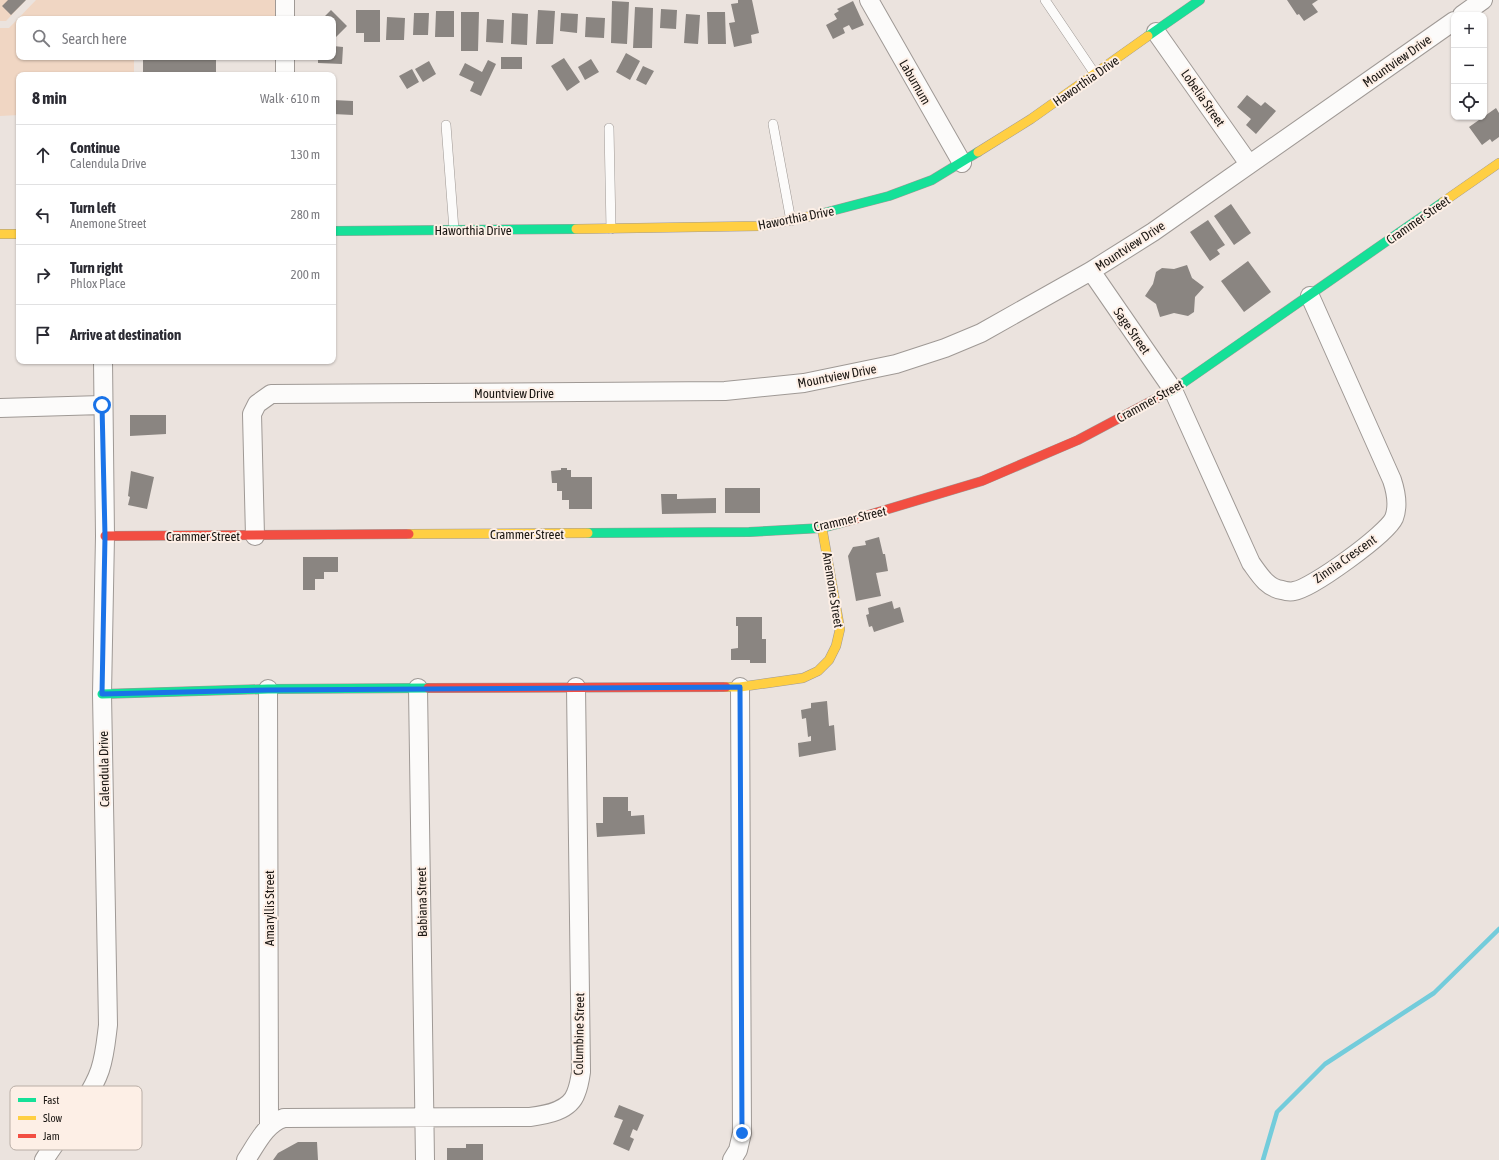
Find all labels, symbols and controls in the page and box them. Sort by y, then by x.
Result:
map controls [1451,12,1487,120]
button: + [1451,12,1487,48]
search box [16,16,336,60]
icon: search [30,27,52,49]
text: Search here [62,30,127,47]
street label: Mountview Drive [1360,32,1434,90]
button: − [1451,48,1487,84]
street label: Haworthia Drive [1050,53,1122,109]
street label: Laburnum [896,57,934,107]
street label: Lobelia Street [1178,67,1228,130]
button: locate [1451,84,1487,120]
text: 8 min [32,88,67,108]
text: Walk · 610 m [260,91,320,106]
text: Continue [70,139,120,156]
icon: ahead [32,144,54,166]
text: 130 m [291,147,320,162]
text: Calendula Drive [70,156,146,171]
street label: Crammer Street [1383,192,1453,247]
text: Turn left [70,199,116,216]
street label: Haworthia Drive [757,203,835,233]
icon: left [32,204,54,226]
text: 280 m [291,207,320,222]
text: Anemone Street [70,216,147,231]
street label: Mountview Drive [1092,218,1168,274]
street label: Haworthia Drive [434,223,512,238]
text: Turn right [70,259,123,276]
icon: right [32,264,54,286]
text: 200 m [291,267,320,282]
text: Phlox Place [70,276,126,291]
street label: Sage Street [1111,305,1153,357]
icon: arrive [32,324,54,346]
text: Arrive at destination [70,326,181,343]
street label: Mountview Drive [796,361,878,391]
street label: Crammer Street [1114,376,1186,426]
street label: Mountview Drive [474,386,554,401]
route start [93,396,111,414]
street label: Crammer Street [812,503,888,535]
street label: Crammer Street [490,527,564,542]
street label: Crammer Street [166,529,240,544]
street label: Zinnia Crescent [1311,532,1379,586]
street label: Anemone Street [820,551,846,629]
street label: Calendula Drive [96,731,112,807]
street label: Babiana Street [414,867,430,937]
street label: Amaryllis Street [262,870,277,946]
street label: Columbine Street [571,992,587,1075]
legend [10,1086,142,1150]
text: Fast [43,1094,59,1106]
text: Slow [43,1112,62,1124]
route end [733,1124,751,1142]
text: Jam [43,1130,60,1142]

